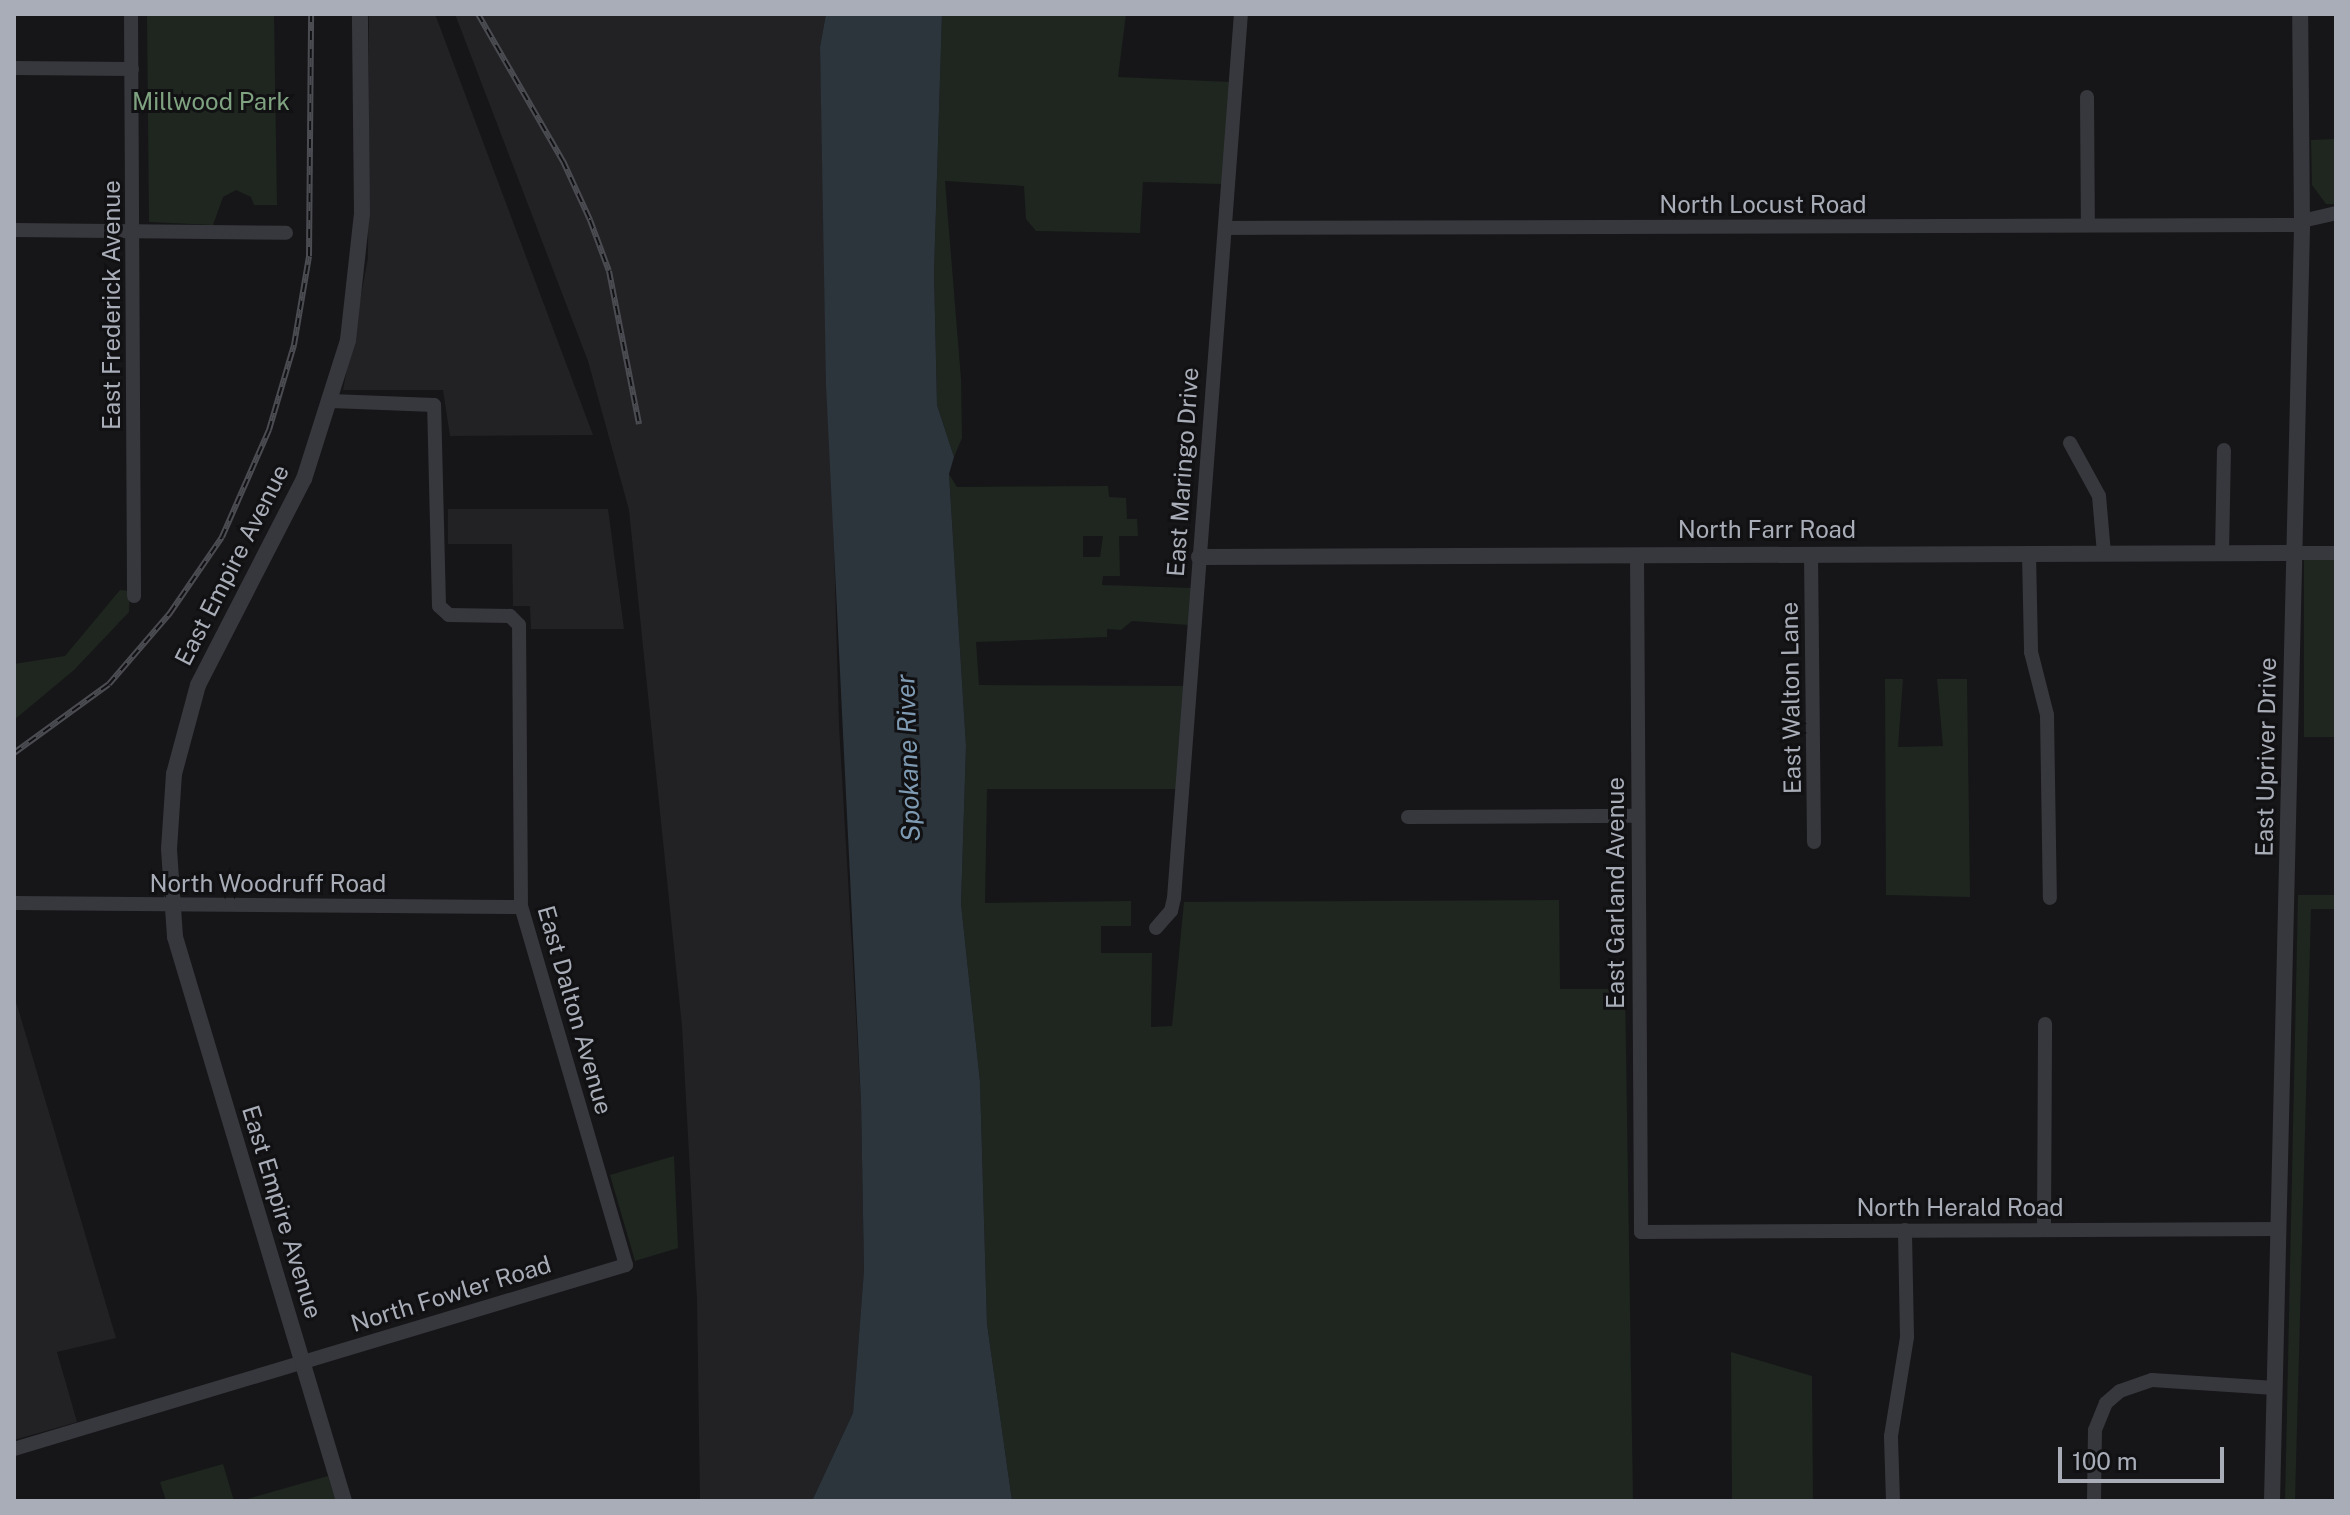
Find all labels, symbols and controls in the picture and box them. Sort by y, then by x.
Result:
park label: Millwood Park [132,88,290,116]
street label: East Frederick Avenue [98,180,126,430]
street label: North Locust Road [1659,191,1867,219]
street label: East Maringo Drive [1161,366,1205,578]
street label: East Empire Avenue [169,460,295,670]
street label: North Farr Road [1678,516,1856,544]
street label: East Walton Lane [1775,601,1807,795]
street label: East Upriver Drive [2250,657,2282,857]
water label: Spokane River [889,674,927,842]
street label: East Garland Avenue [1602,777,1630,1009]
street label: North Woodruff Road [149,870,387,898]
street label: East Dalton Avenue [531,902,619,1118]
street label: East Empire Avenue [236,1102,328,1322]
street label: North Herald Road [1856,1194,2064,1222]
street label: North Fowler Road [347,1250,555,1338]
scale bar [2062,1431,2228,1481]
text: 100 m [2072,1447,2138,1475]

